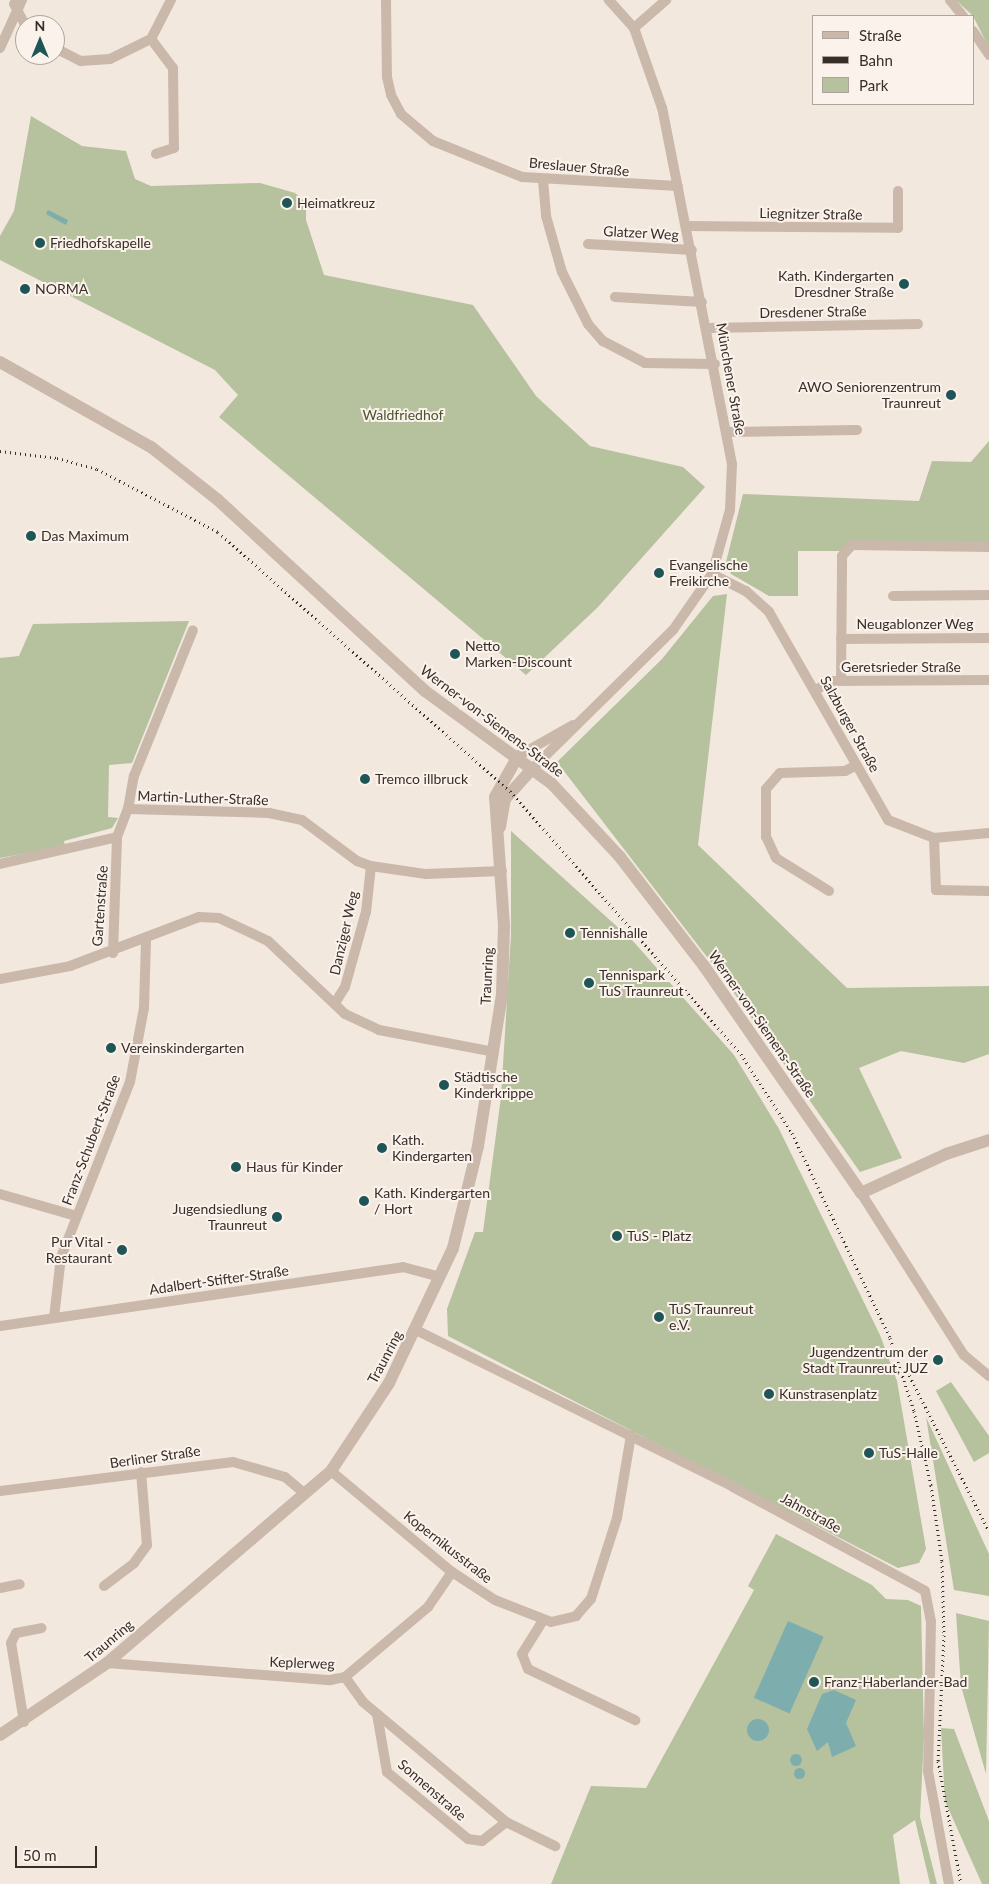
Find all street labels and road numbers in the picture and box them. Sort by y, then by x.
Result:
street label: Breslauer Straße [528,154,630,180]
street label: Liegnitzer Straße [759,205,863,223]
street label: Glatzer Weg [603,223,679,243]
street label: Dresdener Straße [759,303,867,321]
street label: Münchener Straße [713,321,749,437]
street label: Neugablonzer Weg [856,616,974,632]
street label: Geretsrieder Straße [841,659,961,675]
street label: Werner-von-Siemens-Straße [417,662,567,780]
street label: Salzburger Straße [817,673,883,775]
street label: Martin-Luther-Straße [137,787,269,809]
street label: Gartenstraße [89,865,111,947]
street label: Danziger Weg [326,889,362,977]
street label: Traunring [477,947,497,1005]
street label: Werner-von-Siemens-Straße [705,947,819,1101]
street label: Franz-Schubert-Straße [58,1072,124,1208]
street label: Adalbert-Stifter-Straße [148,1262,290,1298]
street label: Traunring [364,1328,406,1386]
street label: Berliner Straße [108,1442,202,1472]
street label: Jahnstraße [778,1489,844,1537]
street label: Kopernikusstraße [400,1507,496,1587]
street label: Traunring [81,1616,137,1666]
street label: Keplerweg [269,1653,335,1673]
street label: Sonnenstraße [394,1756,470,1824]

